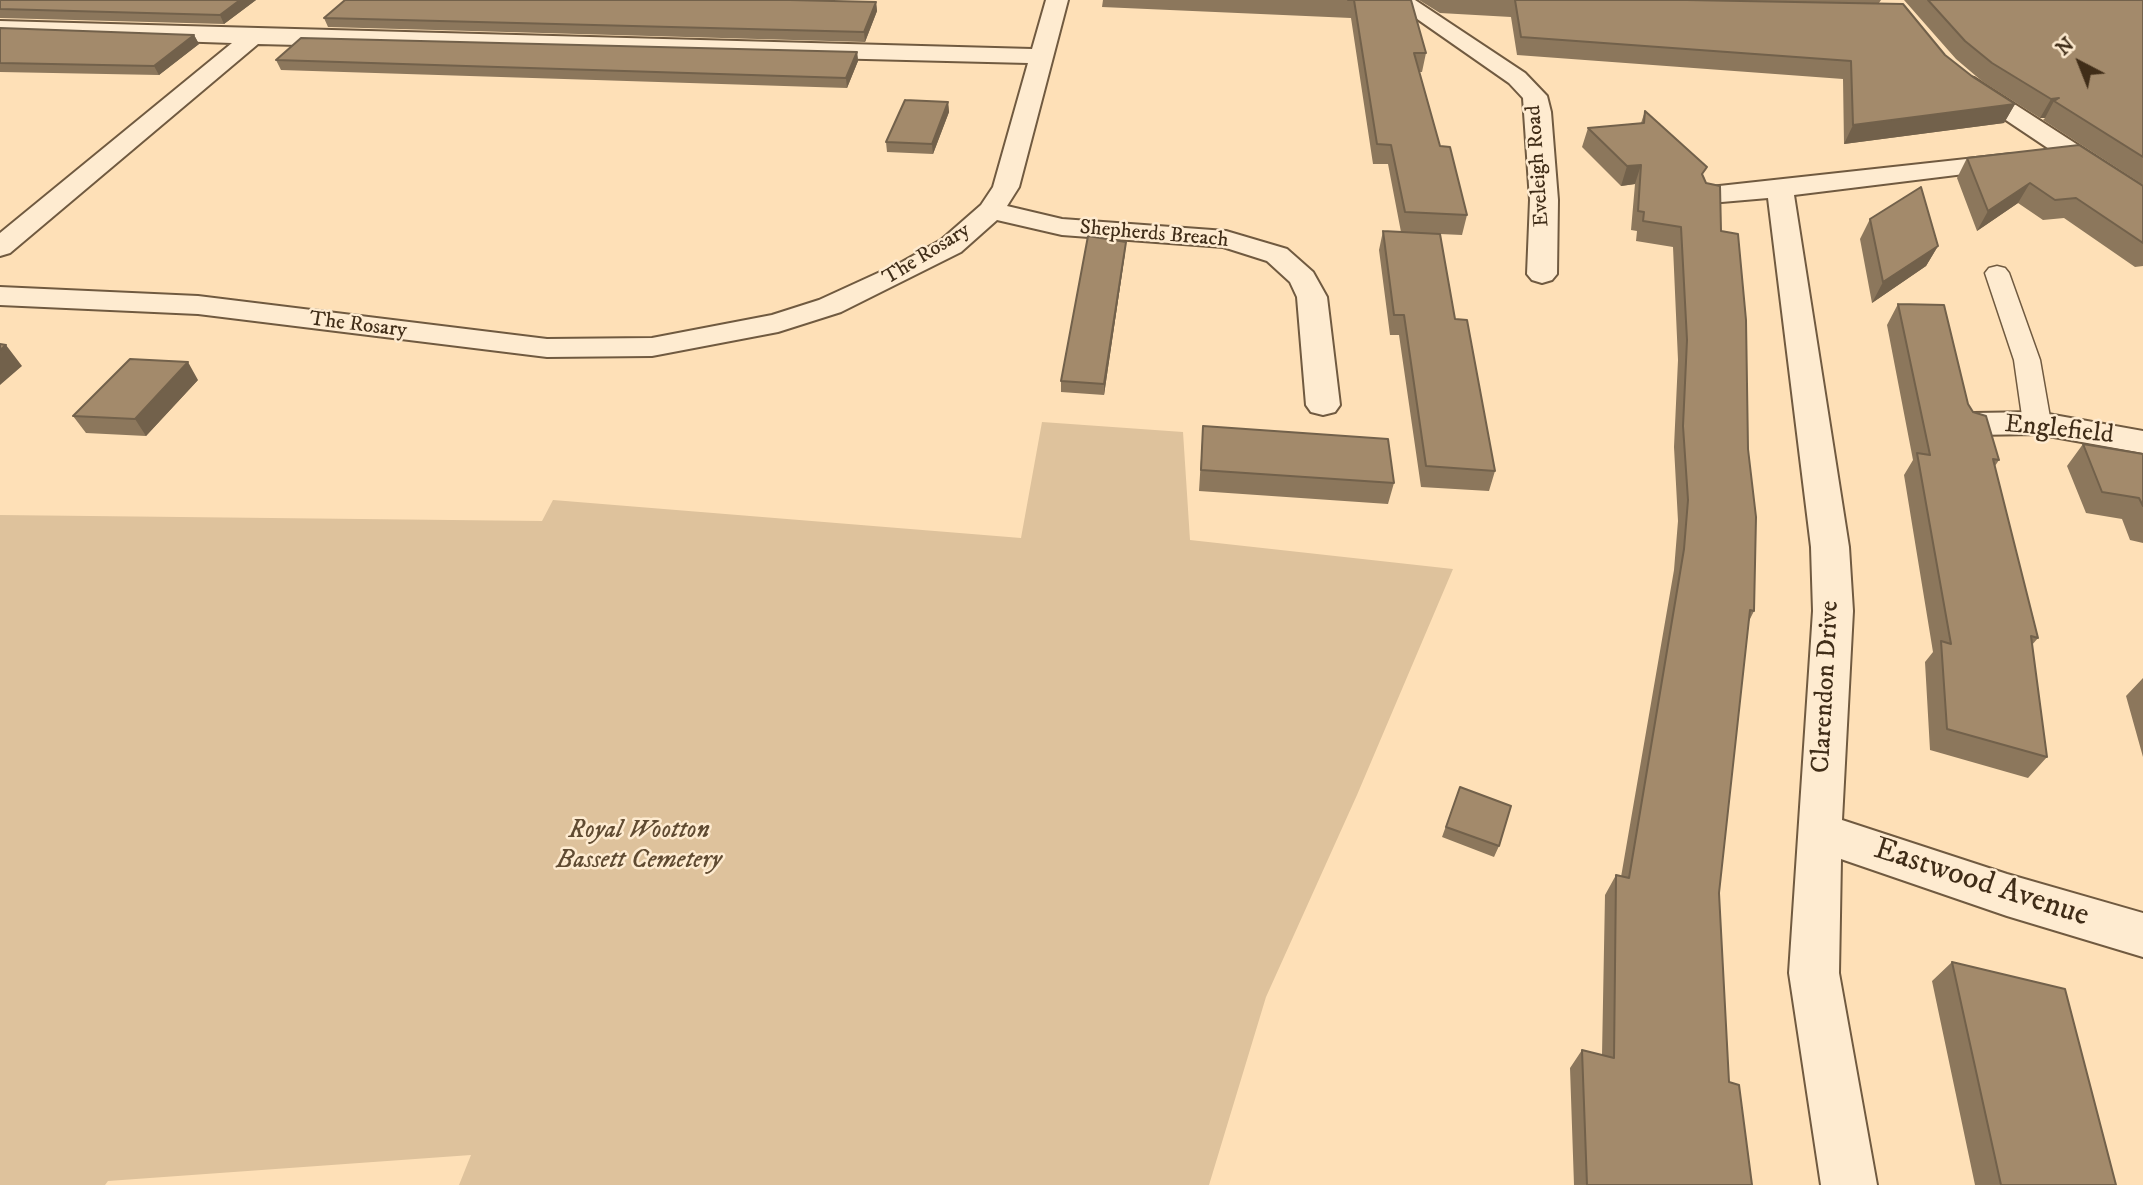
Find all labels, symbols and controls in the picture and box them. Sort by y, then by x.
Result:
north arrow [2045,28,2115,98]
text: N [2052,33,2079,61]
street label: Eveleigh Road [1522,104,1556,228]
street label: Shepherds Breach [1079,216,1229,254]
street label: The Rosary [879,218,975,292]
street label: The Rosary [308,308,408,344]
street label: Englefield [2003,410,2115,452]
street label: Clarendon Drive [1807,600,1847,774]
park label: Royal Wootton Bassett Cemetery [556,816,722,878]
street label: Eastwood Avenue [1869,831,2093,937]

